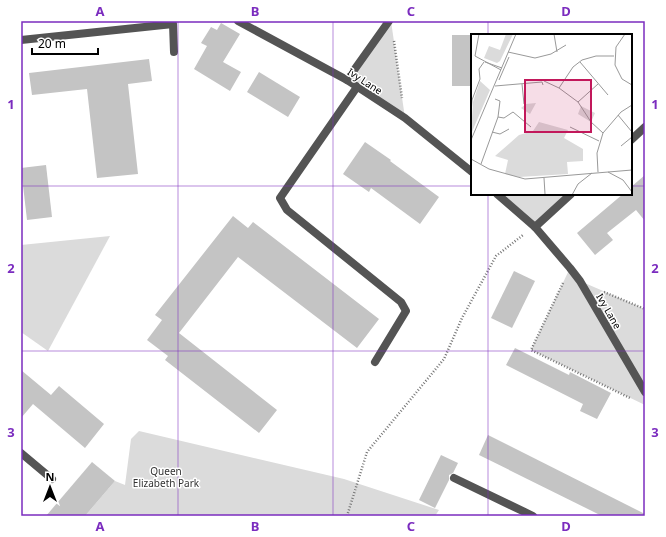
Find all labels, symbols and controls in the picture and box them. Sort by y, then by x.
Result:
text: A [96,2,105,20]
text: B [251,2,259,20]
text: C [407,2,415,20]
text: D [561,2,571,20]
scale bar [32,30,98,56]
inset map [471,34,632,195]
text: 20 m [38,35,66,52]
street label: Ivy Lane [345,65,385,98]
text: 1 [7,95,15,113]
text: 1 [651,95,659,113]
text: 2 [7,259,15,277]
text: 2 [651,259,659,277]
street label: Ivy Lane [593,291,625,332]
text: 3 [7,423,15,441]
text: 3 [651,423,659,441]
park label: Queen Elizabeth Park [133,464,200,490]
north arrow [30,467,70,507]
text: N [46,469,54,484]
text: A [96,517,105,535]
text: B [251,517,259,535]
text: C [407,517,415,535]
text: D [561,517,571,535]

